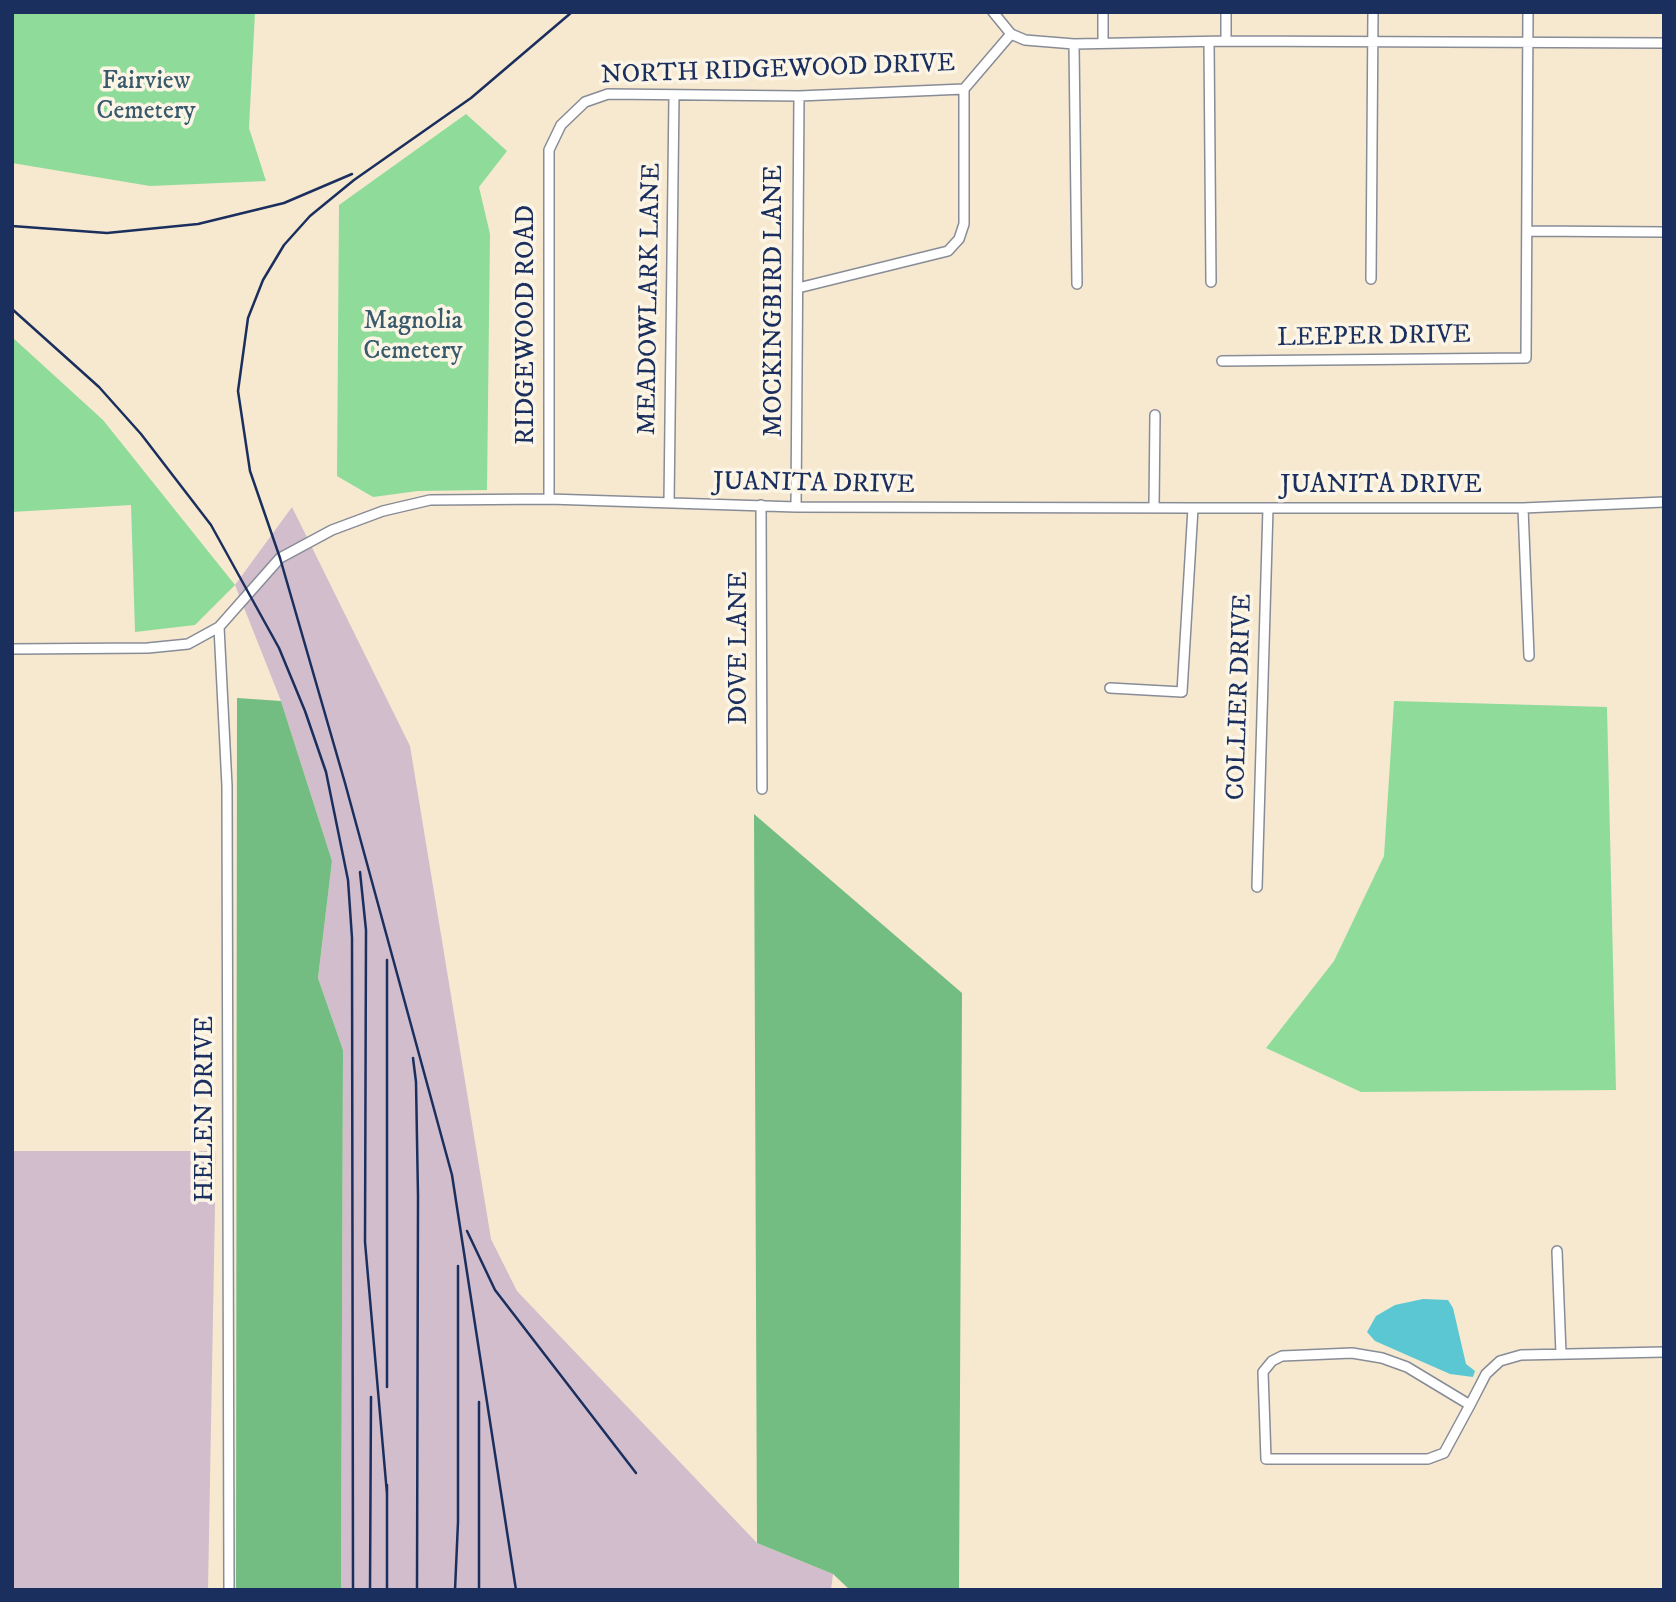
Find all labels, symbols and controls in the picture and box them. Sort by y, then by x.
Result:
street label: NORTH RIDGEWOOD DRIVE [600,49,956,93]
park label: Fairview Cemetery [96,67,196,128]
street label: MEADOWLARK LANE [633,163,669,435]
street label: MOCKINGBIRD LANE [760,165,792,437]
street label: RIDGEWOOD ROAD [512,205,544,445]
park label: Magnolia Cemetery [363,307,463,368]
street label: LEEPER DRIVE [1277,321,1471,355]
street label: JUANITA DRIVE [713,468,915,502]
street label: JUANITA DRIVE [1280,471,1482,503]
street label: DOVE LANE [725,571,757,725]
street label: COLLIER DRIVE [1222,593,1260,801]
street label: HELEN DRIVE [191,1016,223,1202]

